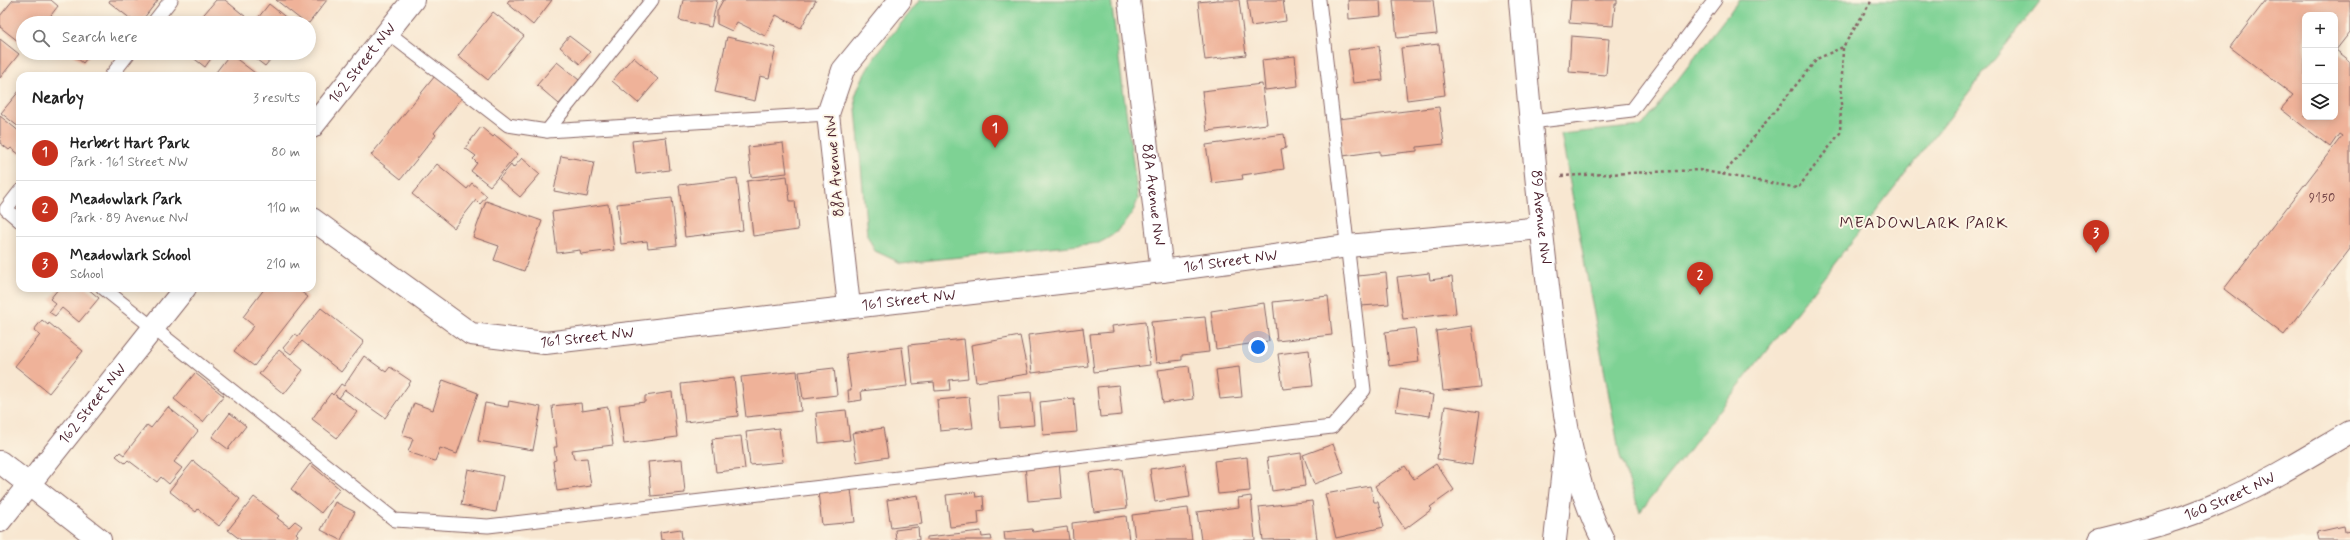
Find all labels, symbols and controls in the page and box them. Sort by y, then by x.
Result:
map controls [2302,12,2338,120]
button: + [2302,12,2338,48]
search box [16,16,316,60]
street label: 162 Street NW [324,19,401,108]
icon: search [30,27,52,49]
text: Search here [62,28,138,48]
button: − [2302,48,2338,84]
button: layers [2302,84,2338,120]
text: Nearby [32,87,84,109]
text: 3 results [253,90,300,107]
street label: 88A Avenue NW [821,114,849,218]
pin: 1 [982,115,1008,148]
text: Herbert Hart Park [70,134,190,154]
street label: 88A Avenue NW [1137,143,1169,247]
text: 1 [42,144,48,161]
text: 80 m [271,144,300,161]
text: Park · 161 Street NW [70,154,188,171]
street label: 89 Avenue NW [1526,169,1555,266]
text: Meadowlark Park [70,190,182,210]
house number: 9150 [2309,190,2335,207]
text: 2 [42,200,48,217]
text: 110 m [267,200,300,217]
text: Park · 89 Avenue NW [70,210,188,227]
district label: MEADOWLARK PARK [1840,213,2008,234]
pin: 3 [2083,220,2109,253]
text: Meadowlark School [70,246,191,266]
street label: 161 Street NW [1182,246,1279,278]
text: 3 [42,256,48,273]
text: 210 m [266,256,300,273]
pin: 2 [1687,262,1713,295]
text: School [70,266,104,283]
street label: 161 Street NW [860,285,957,316]
street label: 161 Street NW [539,323,636,353]
your location [1248,337,1268,357]
street label: 162 Street NW [54,359,131,449]
street label: 160 Street NW [2181,467,2279,526]

